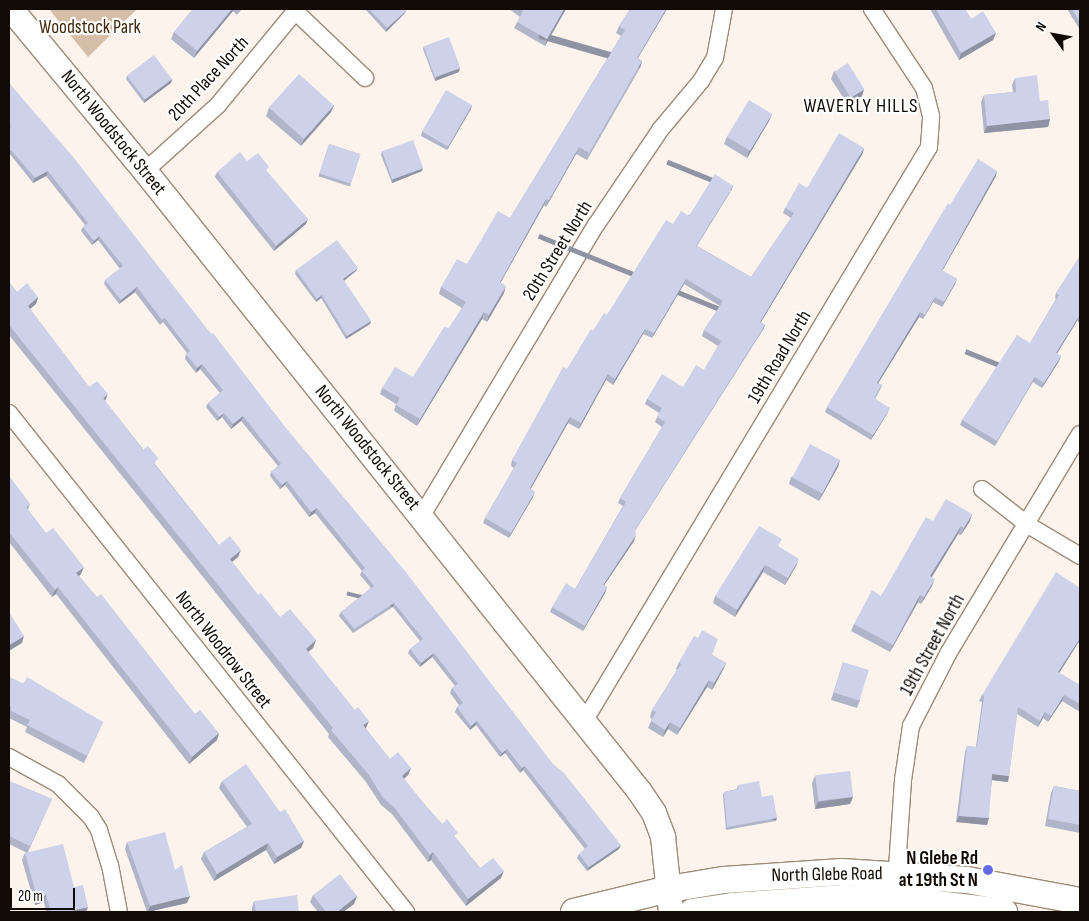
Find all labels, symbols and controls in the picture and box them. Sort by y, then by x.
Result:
north arrow [1029,10,1079,60]
park label: Woodstock Park [39,17,141,39]
text: N [1032,19,1050,34]
street label: 20th Place North [164,32,254,126]
street label: North Woodstock Street [56,66,170,200]
district label: WAVERLY HILLS [802,94,920,118]
street label: 20th Street North [518,197,598,305]
street label: 19th Road North [743,307,817,407]
street label: North Woodstock Street [310,381,424,515]
street label: North Woodrow Street [170,587,276,713]
street label: 19th Street North [896,590,970,700]
place label: N Glebe Rd at 19th St N [899,848,978,892]
street label: North Glebe Road [771,863,883,887]
marker: N Glebe Rd at 19th St N [982,864,994,876]
scale bar [12,878,78,910]
text: 20 m [18,887,43,906]

